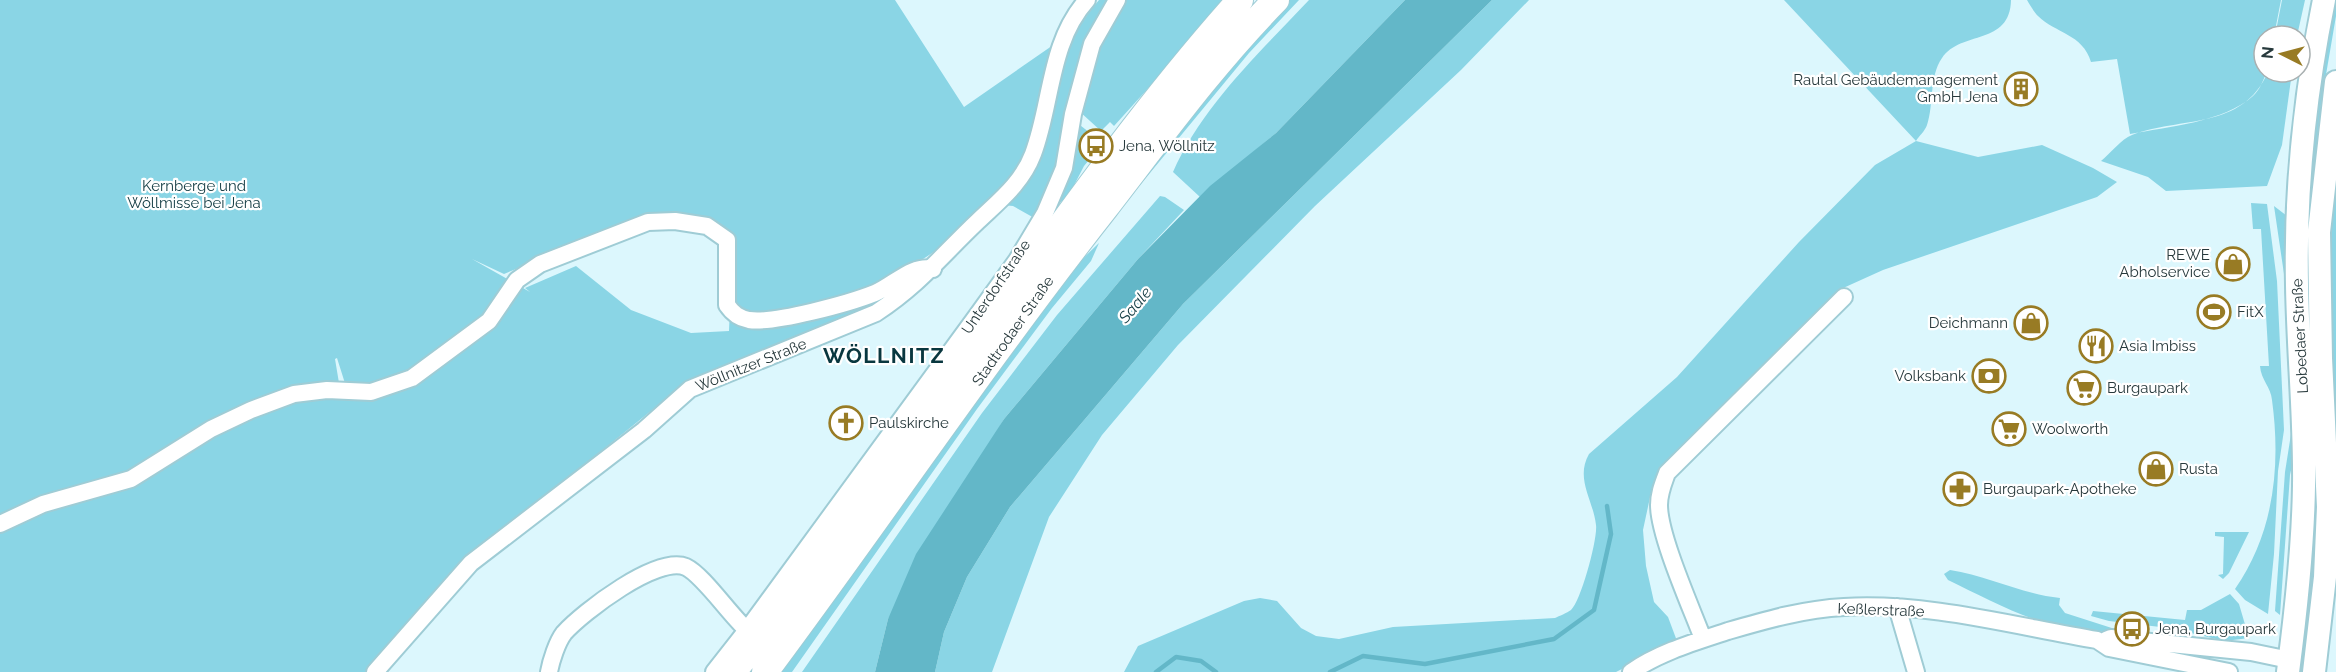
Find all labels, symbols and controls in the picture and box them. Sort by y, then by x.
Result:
north arrow [2252,24,2312,84]
text: N [2257,45,2278,60]
place label: Rautal Gebäudemanagement GmbH Jena [1793,71,1998,106]
building icon: Rautal Gebäudemanagement GmbH Jena [2003,71,2039,107]
bus stop icon: Jena, Wöllnitz [1078,128,1114,164]
place label: Jena, Wöllnitz [1119,137,1215,155]
park label: Kernberge und Wöllmisse bei Jena [127,177,261,212]
street label: Unterdorfstraße [958,236,1034,338]
place label: REWE Abholservice [2119,246,2210,281]
shop icon: REWE Abholservice [2215,246,2251,282]
street label: Stadtrodaer Straße [968,272,1058,389]
street label: Lobedaer Straße [2288,278,2312,394]
water label: Saale [1114,283,1156,328]
sports icon: FitX [2196,294,2232,330]
place label: FitX [2237,303,2264,321]
shop icon: Deichmann [2013,305,2049,341]
place label: Deichmann [1929,314,2008,332]
restaurant icon: Asia Imbiss [2078,328,2114,364]
street label: Wöllnitzer Straße [693,334,809,395]
place label: Asia Imbiss [2119,337,2196,355]
district label: WÖLLNITZ [823,343,945,368]
bank icon: Volksbank [1971,358,2007,394]
place label: Volksbank [1894,367,1966,385]
supermarket icon: Burgaupark [2066,370,2102,406]
place label: Burgaupark [2107,379,2188,397]
church icon: Paulskirche [828,405,864,441]
supermarket icon: Woolworth [1991,411,2027,447]
place label: Paulskirche [869,414,949,432]
place label: Woolworth [2032,420,2108,438]
shop icon: Rusta [2138,451,2174,487]
place label: Rusta [2179,460,2218,478]
pharmacy icon: Burgaupark-Apotheke [1942,471,1978,507]
place label: Burgaupark-Apotheke [1983,480,2137,498]
street label: Keßlerstraße [1837,599,1925,621]
bus stop icon: Jena, Burgaupark [2114,611,2150,647]
place label: Jena, Burgaupark [2155,620,2276,638]

